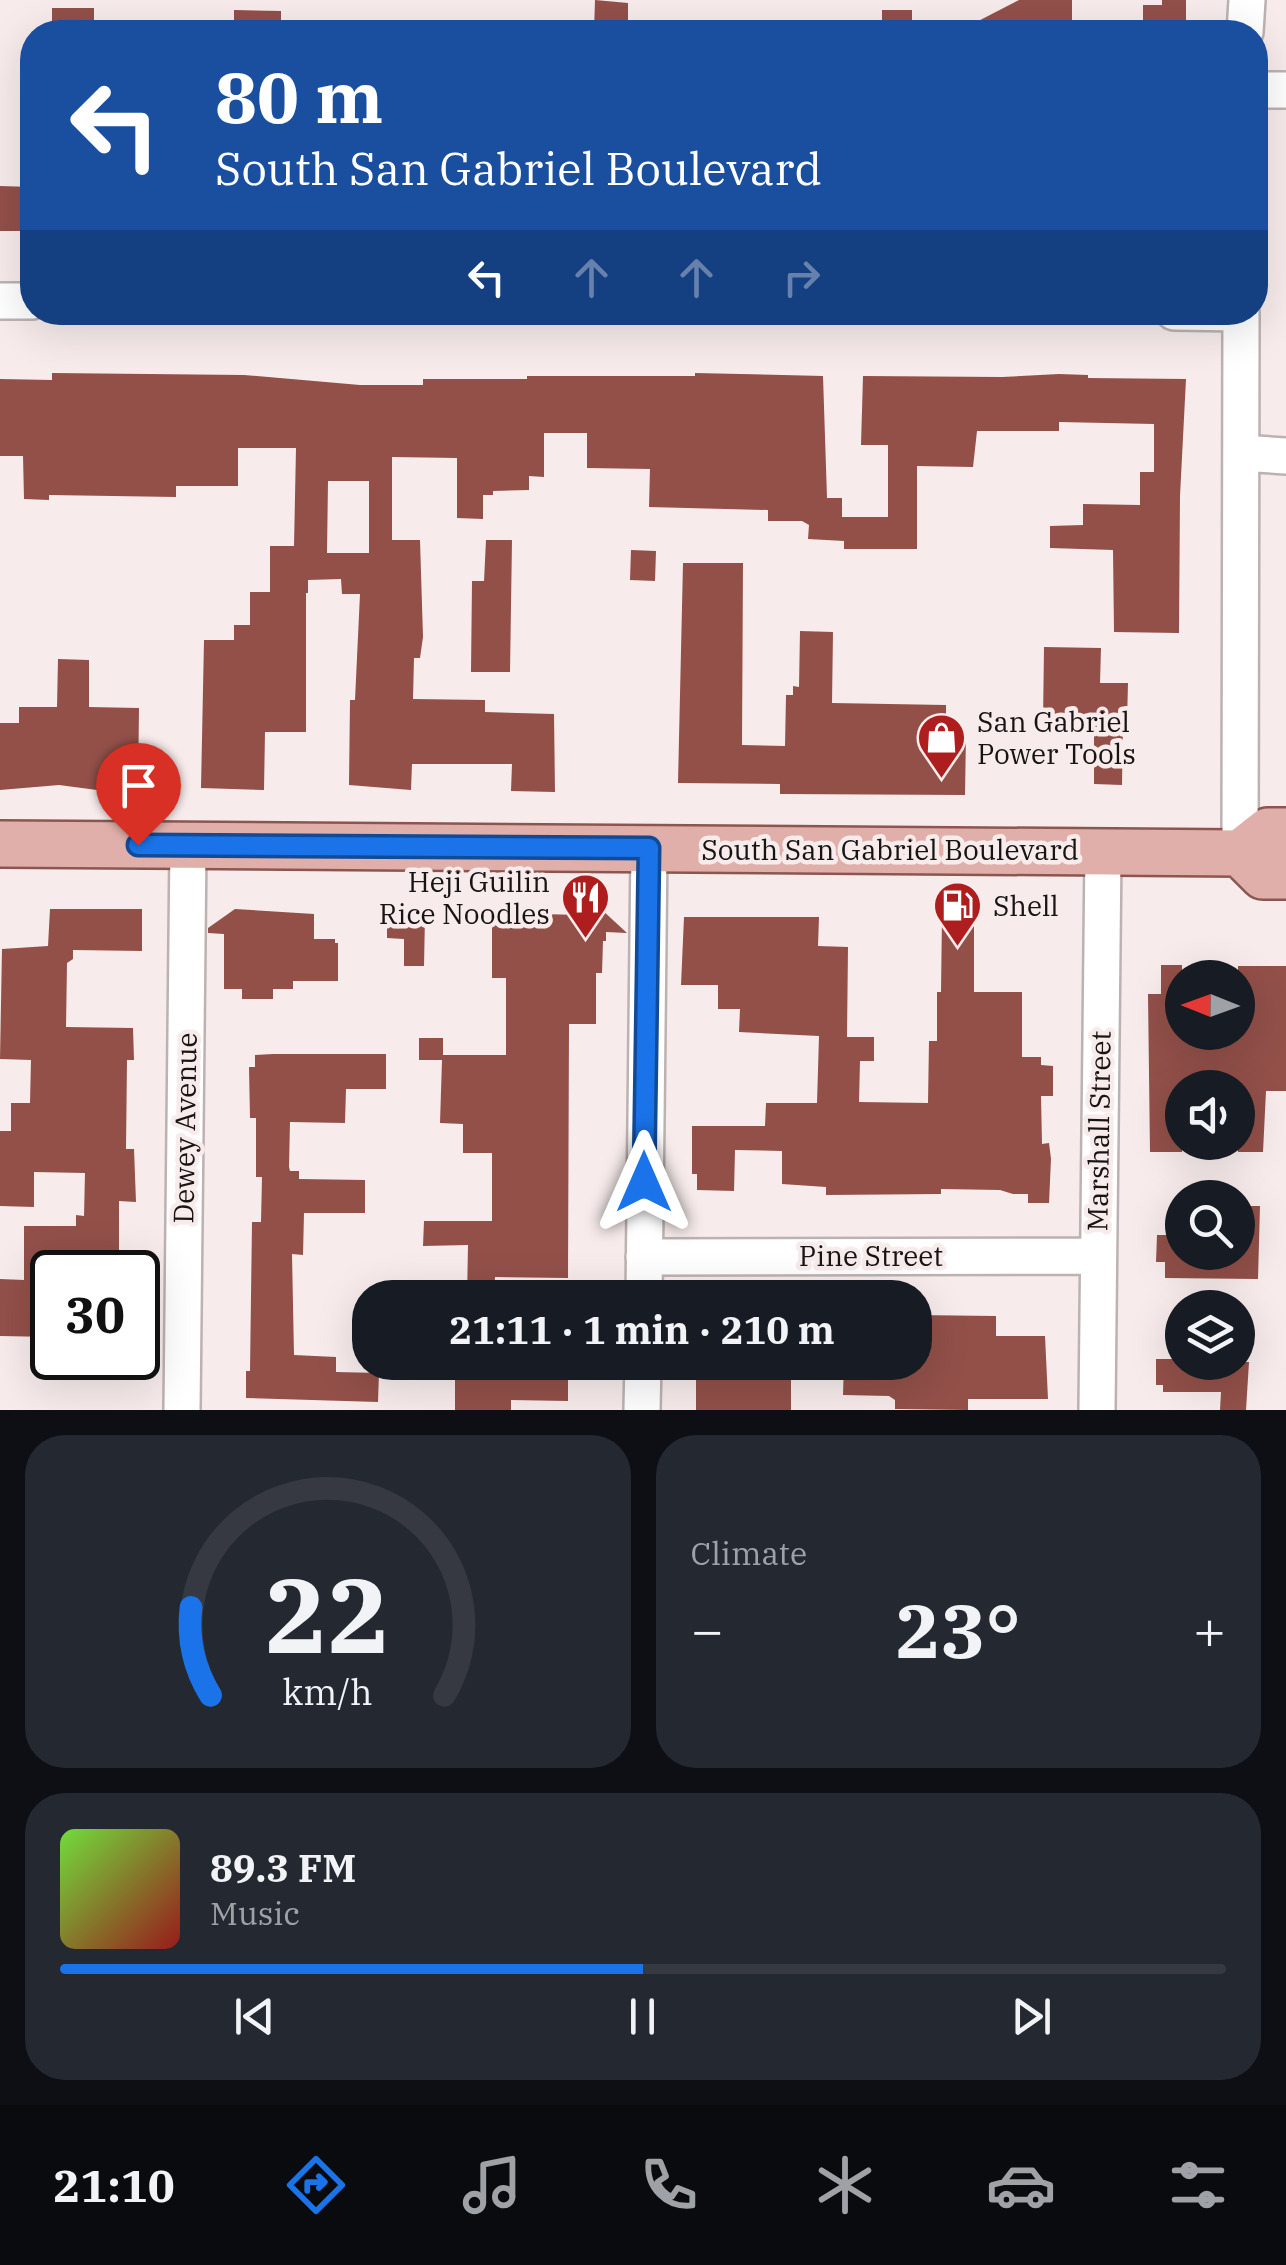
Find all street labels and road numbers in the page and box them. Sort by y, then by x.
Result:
street label: South San Gabriel Boulevard [701,831,1079,868]
street label: Marshall Street [1078,1030,1119,1232]
street label: Dewey Avenue [164,1032,205,1224]
street label: Pine Street [799,1237,943,1274]

